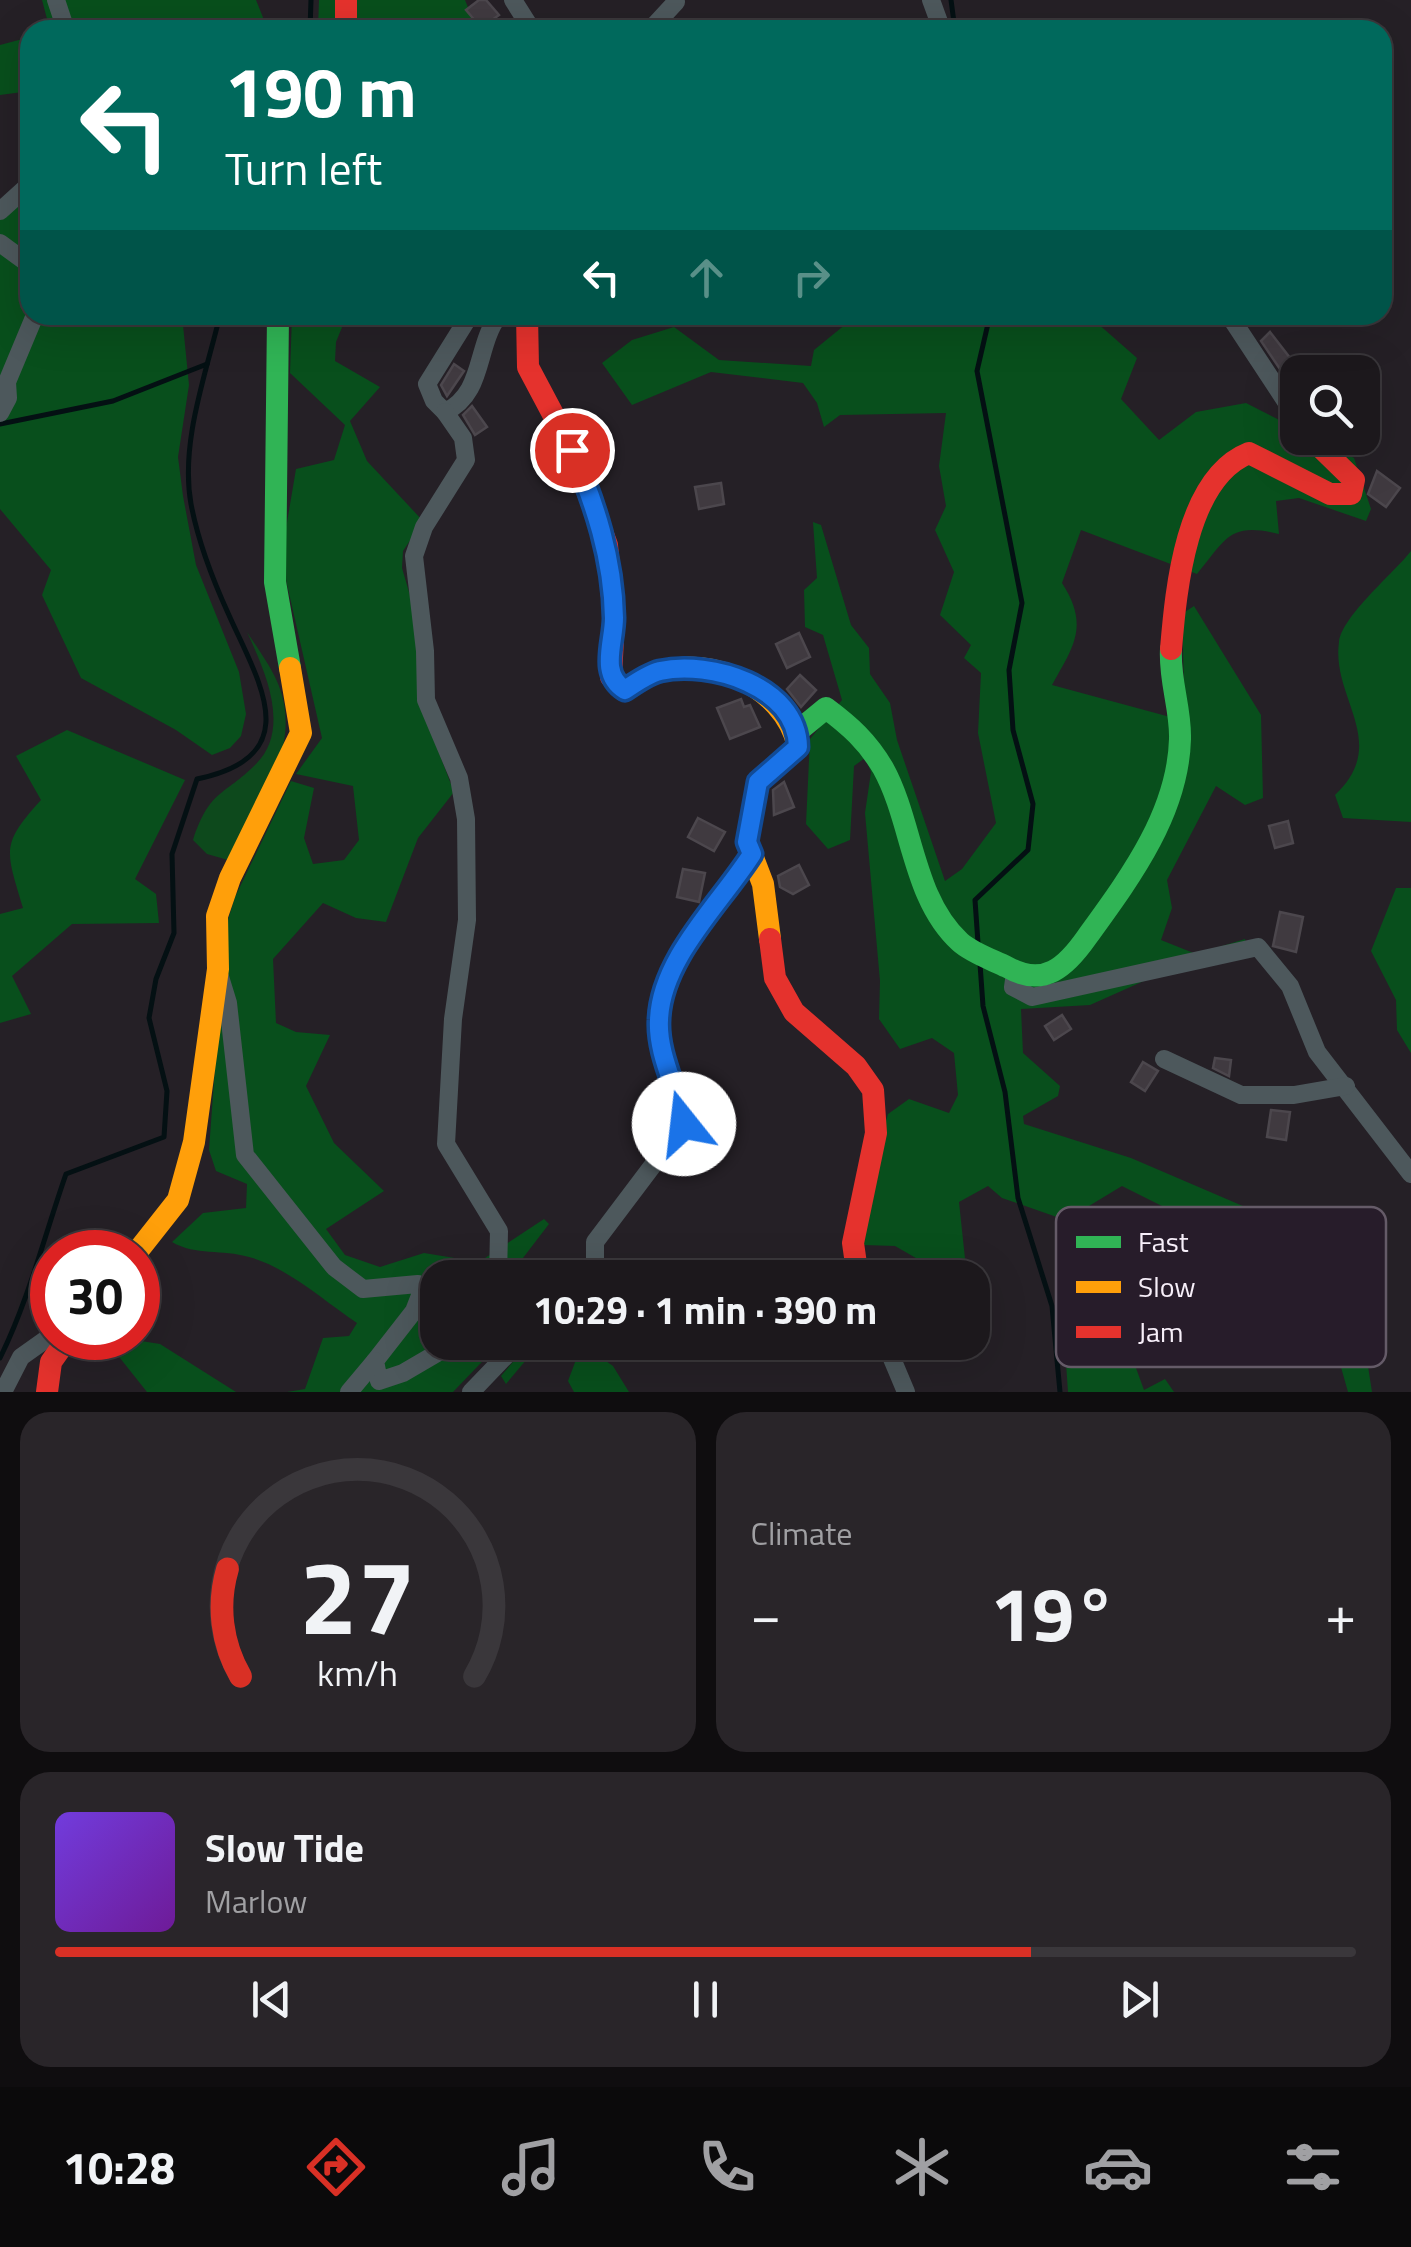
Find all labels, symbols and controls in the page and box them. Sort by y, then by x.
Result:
text: 190 m [225,38,417,144]
icon: left [60,60,190,190]
text: Turn left [225,134,382,202]
icon: left [574,250,629,305]
icon: ahead [679,250,734,305]
icon: right [784,250,839,305]
map controls [1280,355,1380,455]
button: search [1280,355,1380,455]
pin [530,408,615,493]
icon: arrive [545,423,600,478]
position arrow [632,1072,736,1176]
legend [1056,1207,1386,1367]
text: Fast [1138,1220,1189,1263]
speed limit sign: 30 [30,1230,160,1360]
text: Slow [1138,1265,1196,1308]
text: 10:29 · 1 min · 390 m [533,1281,877,1339]
text: Jam [1138,1310,1184,1353]
text: Climate [751,1509,852,1557]
text: 27 [300,1516,416,1674]
text: 19° [990,1556,1116,1670]
text: − [751,1572,781,1655]
text: + [1325,1572,1356,1655]
text: km/h [317,1645,398,1700]
text: Slow Tide [205,1819,364,1877]
text: Marlow [205,1877,308,1925]
icon: previous [244,1972,299,2027]
icon: pause [678,1972,733,2027]
icon: next [1112,1972,1167,2027]
icon: directions [301,2132,371,2202]
icon: music [496,2132,566,2202]
icon: phone [692,2132,762,2202]
icon: climate [887,2132,957,2202]
icon: car [1083,2132,1153,2202]
icon: filters [1278,2132,1348,2202]
text: 10:28 [63,2133,175,2201]

